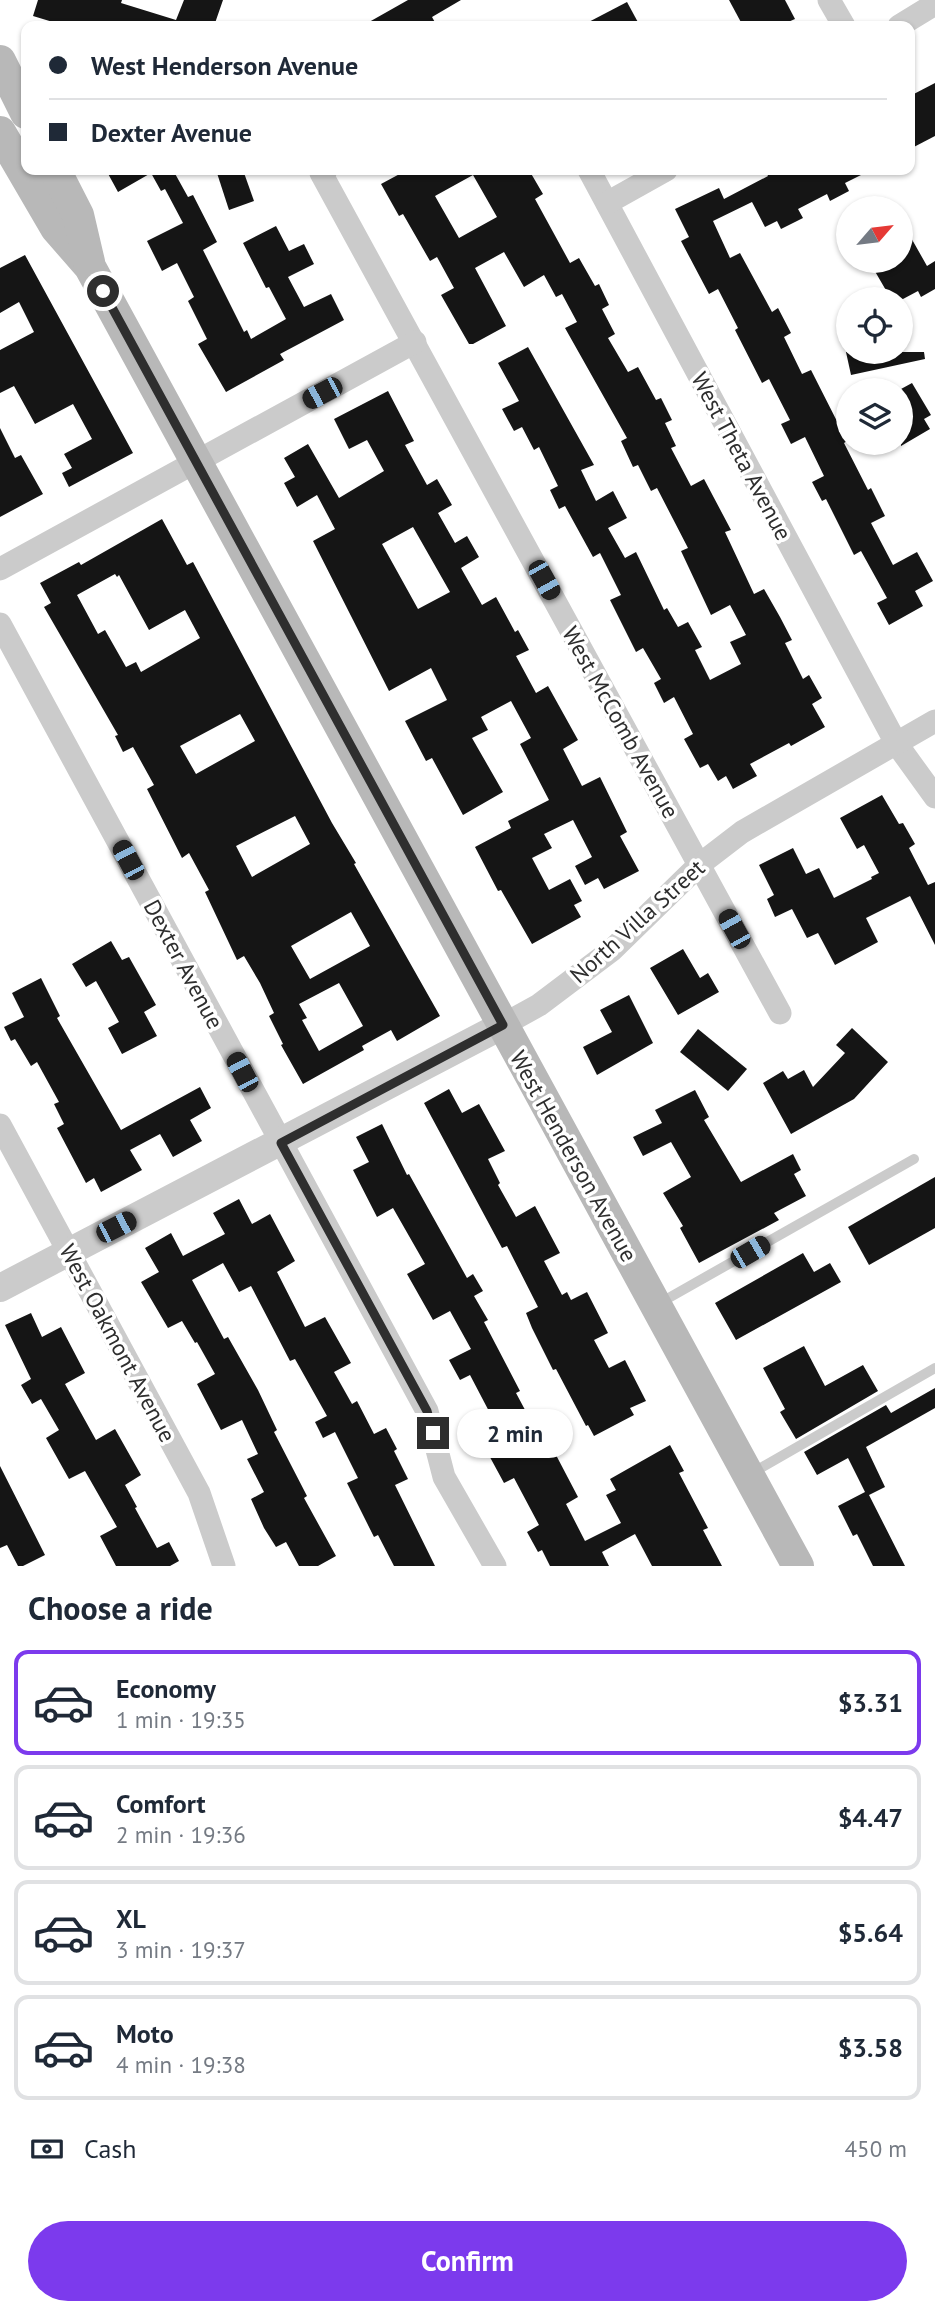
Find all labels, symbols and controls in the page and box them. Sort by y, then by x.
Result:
text: West Henderson Avenue [91,49,358,82]
text: Dexter Avenue [91,116,252,149]
north arrow [836,196,914,273]
map controls [836,196,913,455]
route start [87,275,119,307]
button: locate [836,287,913,364]
street label: West Theta Avenue [686,367,798,545]
car [299,374,346,412]
button: layers [836,378,913,455]
car [525,557,564,603]
street label: West McComb Avenue [556,621,686,823]
car [109,837,148,883]
street label: North Villa Street [564,853,710,989]
street label: Dexter Avenue [138,894,230,1034]
car [715,906,754,952]
street label: West Henderson Avenue [504,1045,644,1267]
car [223,1049,262,1095]
car [93,1208,140,1246]
car [727,1232,774,1272]
street label: West Oakmont Avenue [54,1239,182,1447]
callout: 2 min [458,1408,573,1458]
route end [417,1417,449,1449]
text: 2 min [487,1419,543,1448]
text: Choose a ride [28,1587,213,1629]
icon: car [32,1671,95,1734]
text: Economy [116,1672,216,1705]
text: $3.31 [838,1686,903,1719]
text: 1 min · 19:35 [116,1705,246,1734]
icon: car [32,1786,95,1849]
text: Comfort [116,1787,206,1820]
text: $4.47 [838,1801,903,1834]
text: 2 min · 19:36 [116,1820,246,1849]
icon: car [32,1901,95,1964]
text: XL [116,1902,146,1935]
text: $5.64 [838,1916,903,1949]
text: 3 min · 19:37 [116,1935,246,1964]
icon: car [32,2016,95,2079]
text: Moto [116,2017,174,2050]
text: $3.58 [838,2031,903,2064]
text: 4 min · 19:38 [116,2050,246,2079]
icon: cash [28,2130,66,2168]
text: Cash [84,2132,136,2165]
text: 450 m [845,2134,907,2163]
button: Confirm [28,2221,907,2301]

